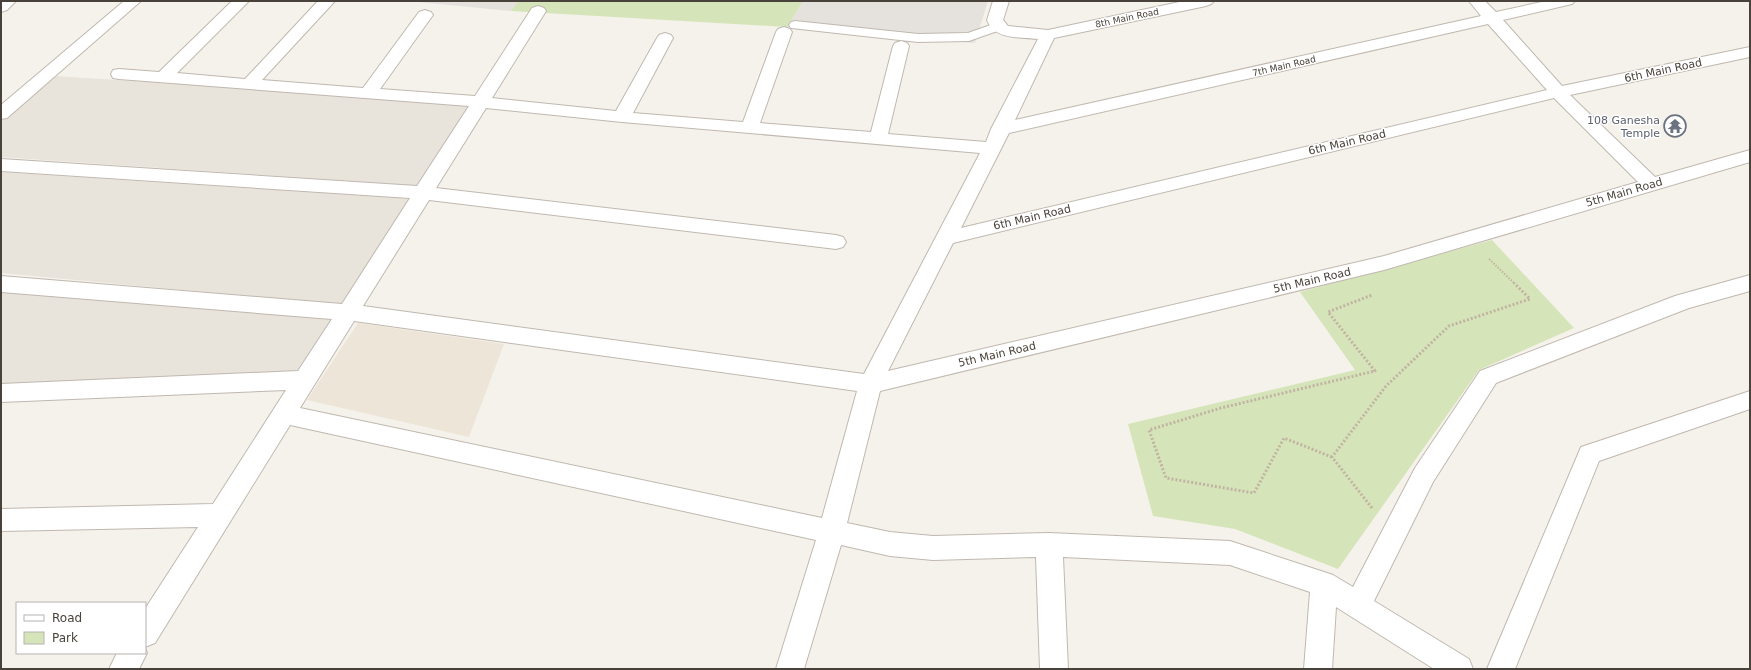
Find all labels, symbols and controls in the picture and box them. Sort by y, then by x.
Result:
street label: 8th Main Road [1094,6,1160,30]
street label: 7th Main Road [1251,54,1317,78]
street label: 6th Main Road [1623,56,1703,85]
temple icon: 108 Ganesha Temple [1662,113,1688,139]
place label: 108 Ganesha Temple [1587,114,1660,140]
street label: 6th Main Road [1307,127,1387,158]
street label: 5th Main Road [1584,175,1664,210]
street label: 6th Main Road [992,202,1072,233]
street label: 5th Main Road [1272,265,1352,296]
street label: 5th Main Road [957,339,1037,370]
legend [16,602,146,654]
text: Road [52,611,82,625]
text: Park [52,631,78,645]

